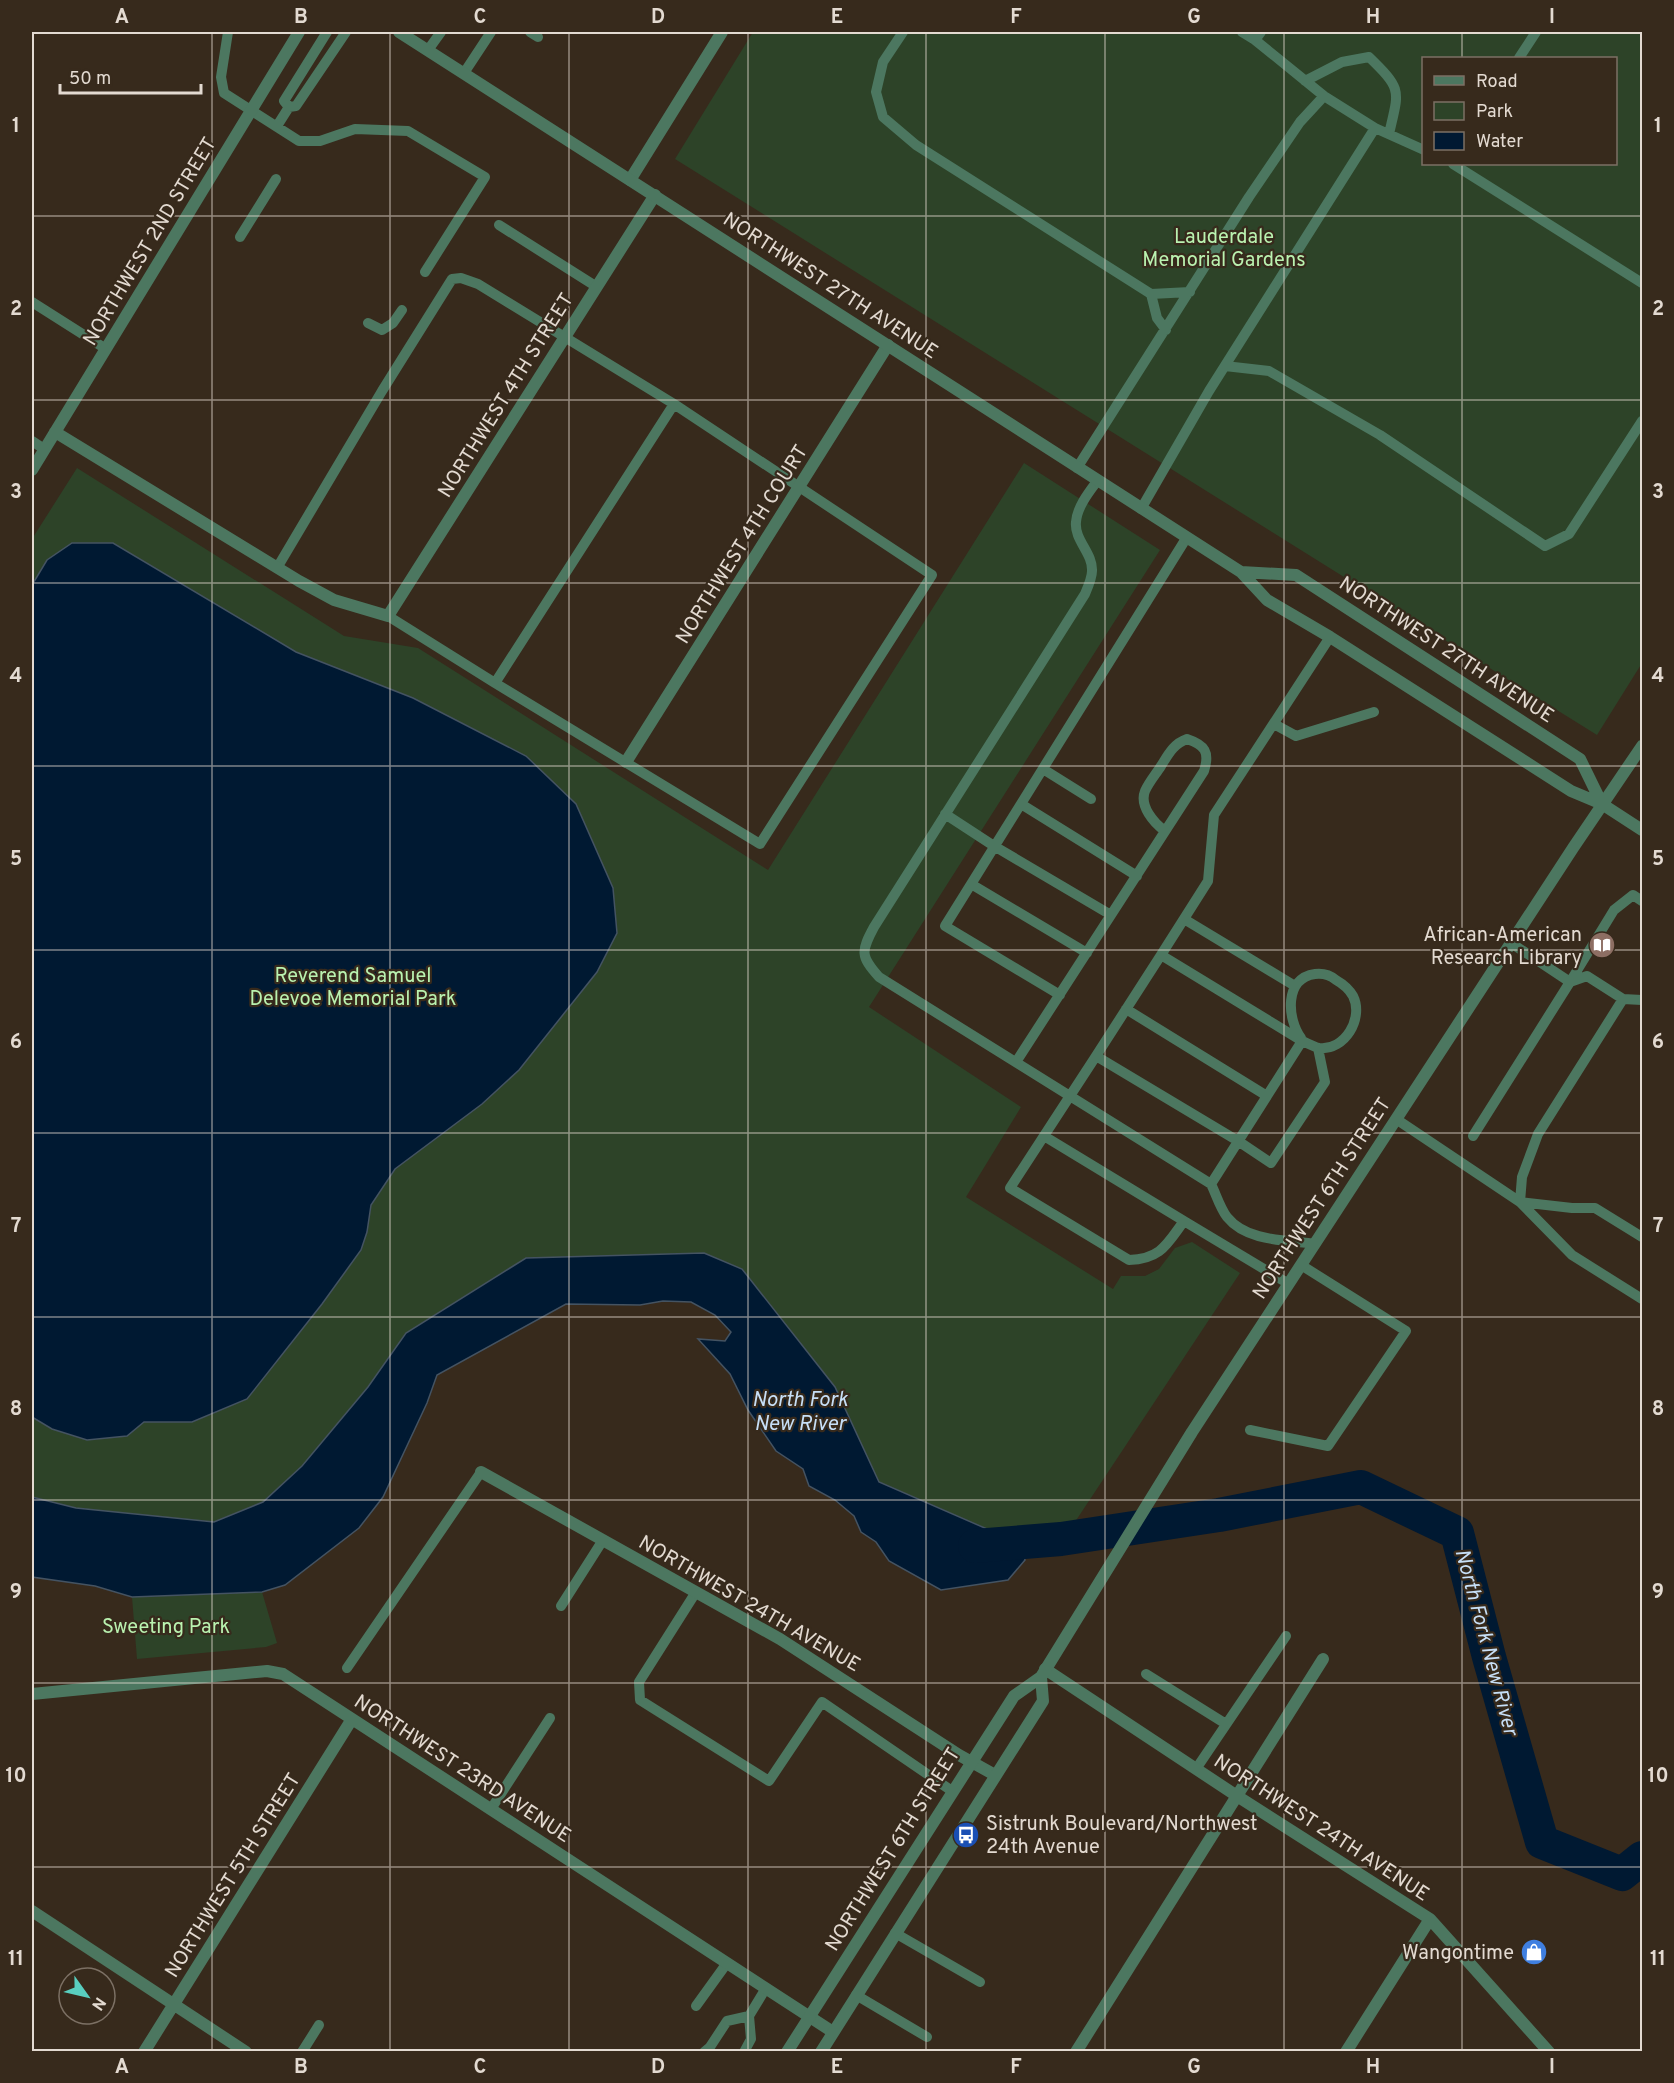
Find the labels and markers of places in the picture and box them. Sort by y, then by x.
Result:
place label: African-American Research Library [1423,923,1582,972]
library icon: African-American Research Library [1587,930,1617,960]
place label: Sistrunk Boulevard/Northwest 24th Avenue [986,1812,1258,1861]
bus stop icon: Sistrunk Boulevard/Northwest 24th Avenue [951,1820,981,1850]
shop icon: Wangontime [1519,1937,1549,1967]
place label: Wangontime [1402,1941,1514,1967]

